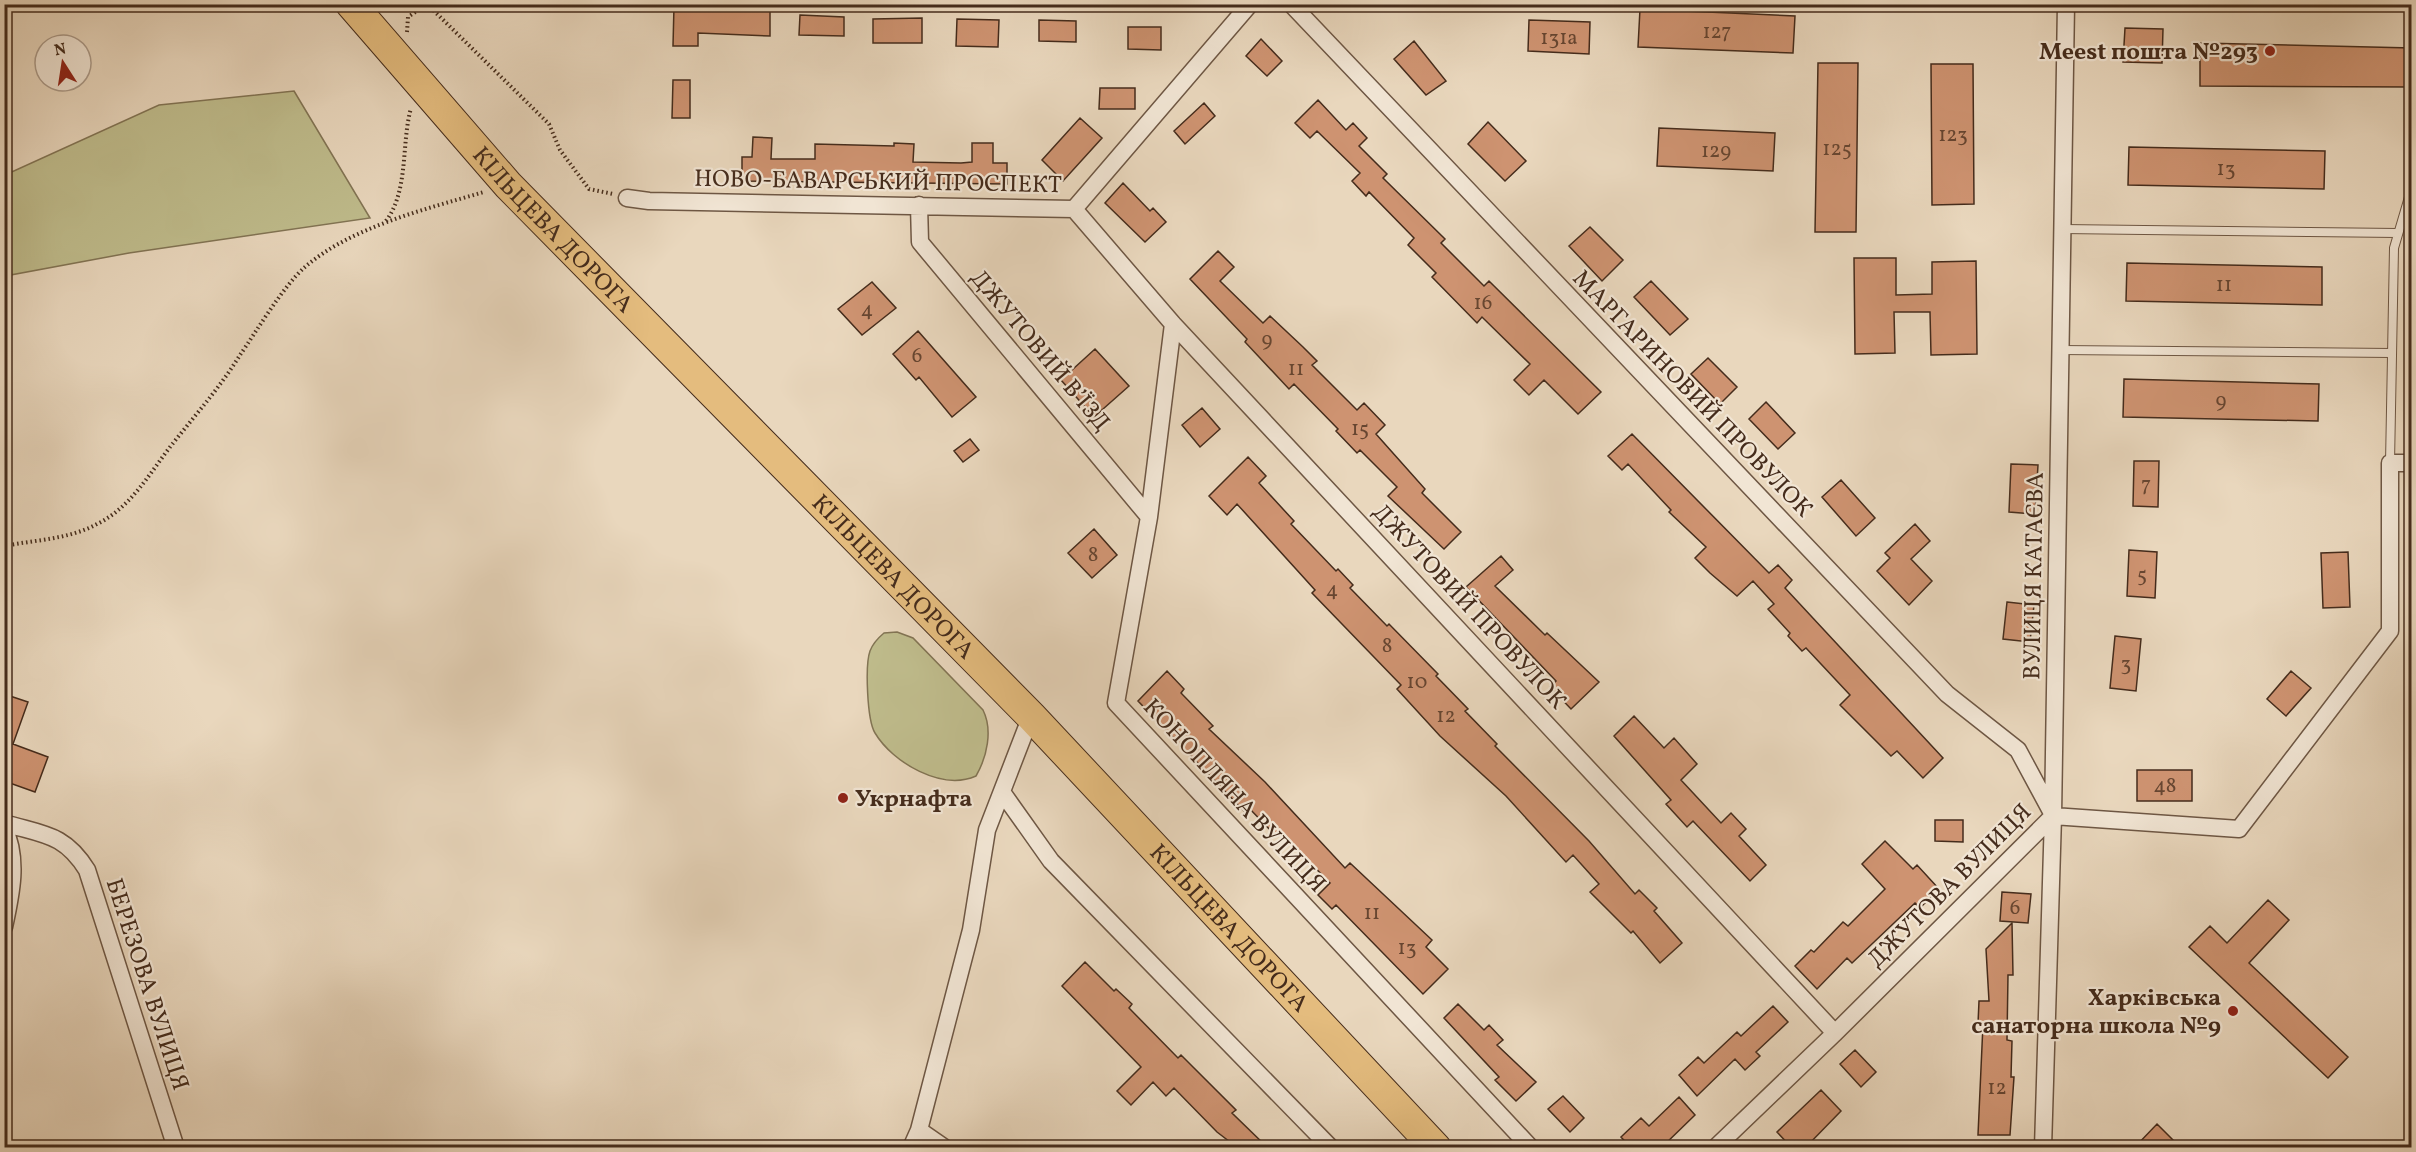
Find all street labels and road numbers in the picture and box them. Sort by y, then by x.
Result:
street label: КІЛЬЦЕВА ДОРОГА [463,140,640,322]
street label: НОВО-БАВАРСЬКИЙ ПРОСПЕКТ [694,163,1062,203]
street label: ДЖУТОВИЙ В’ЇЗД [961,263,1118,440]
street label: МАРГАРИНОВИЙ ПРОВУЛОК [1564,263,1819,526]
street label: ВУЛИЦЯ КАТАЄВА [2016,472,2054,680]
street label: КІЛЬЦЕВА ДОРОГА [803,488,981,668]
street label: ДЖУТОВИЙ ПРОВУЛОК [1364,497,1573,718]
street label: КОНОПЛЯНА ВУЛИЦЯ [1134,692,1333,901]
street label: ДЖУТОВА ВУЛИЦЯ [1861,797,2040,976]
street label: КІЛЬЦЕВА ДОРОГА [1140,837,1316,1021]
street label: БЕРЕЗОВА ВУЛИЦЯ [96,874,196,1095]

